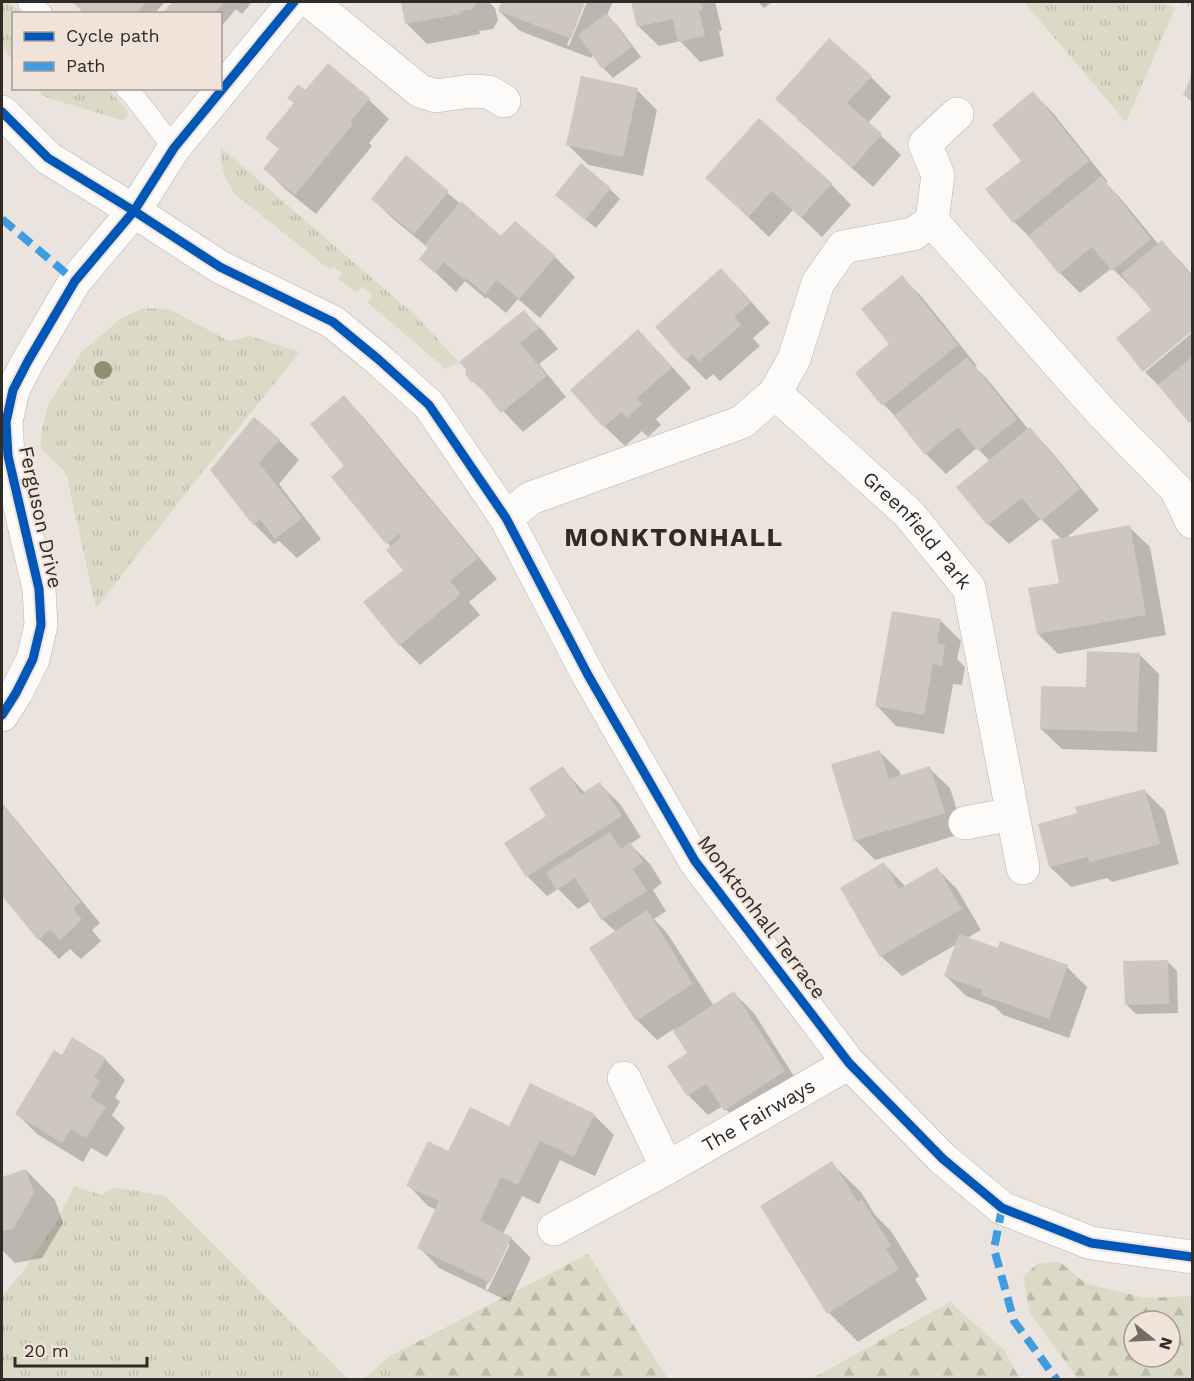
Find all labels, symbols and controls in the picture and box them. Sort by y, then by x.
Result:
legend [12,12,222,90]
text: Cycle path [66,25,160,46]
text: Path [66,55,106,76]
street label: Ferguson Drive [14,444,68,590]
street label: Greenfield Park [858,466,977,594]
district label: MONKTONHALL [564,522,784,552]
street label: Monktonhall Terrace [693,831,831,1003]
street label: The Fairways [698,1073,819,1157]
north arrow [1122,1309,1182,1369]
scale bar [15,1330,147,1368]
text: N [1155,1335,1177,1352]
text: 20 m [24,1340,69,1361]

